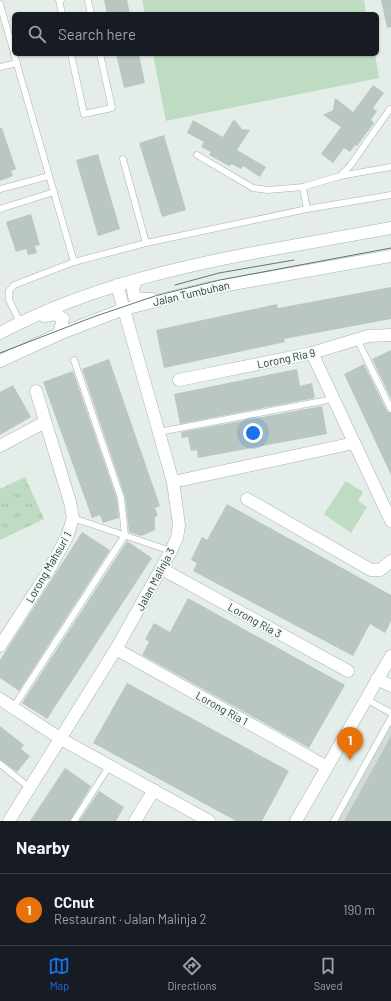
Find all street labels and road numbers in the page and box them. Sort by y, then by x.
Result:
street label: Jalan Tumbuhan [151,278,231,308]
street label: Lorong Ria 9 [256,345,317,371]
street label: Lorong Mahsuri 1 [22,529,74,605]
street label: Jalan Malinja 3 [133,545,177,613]
street label: Lorong Ria 3 [226,600,284,640]
street label: Lorong Ria 1 [194,688,250,728]

